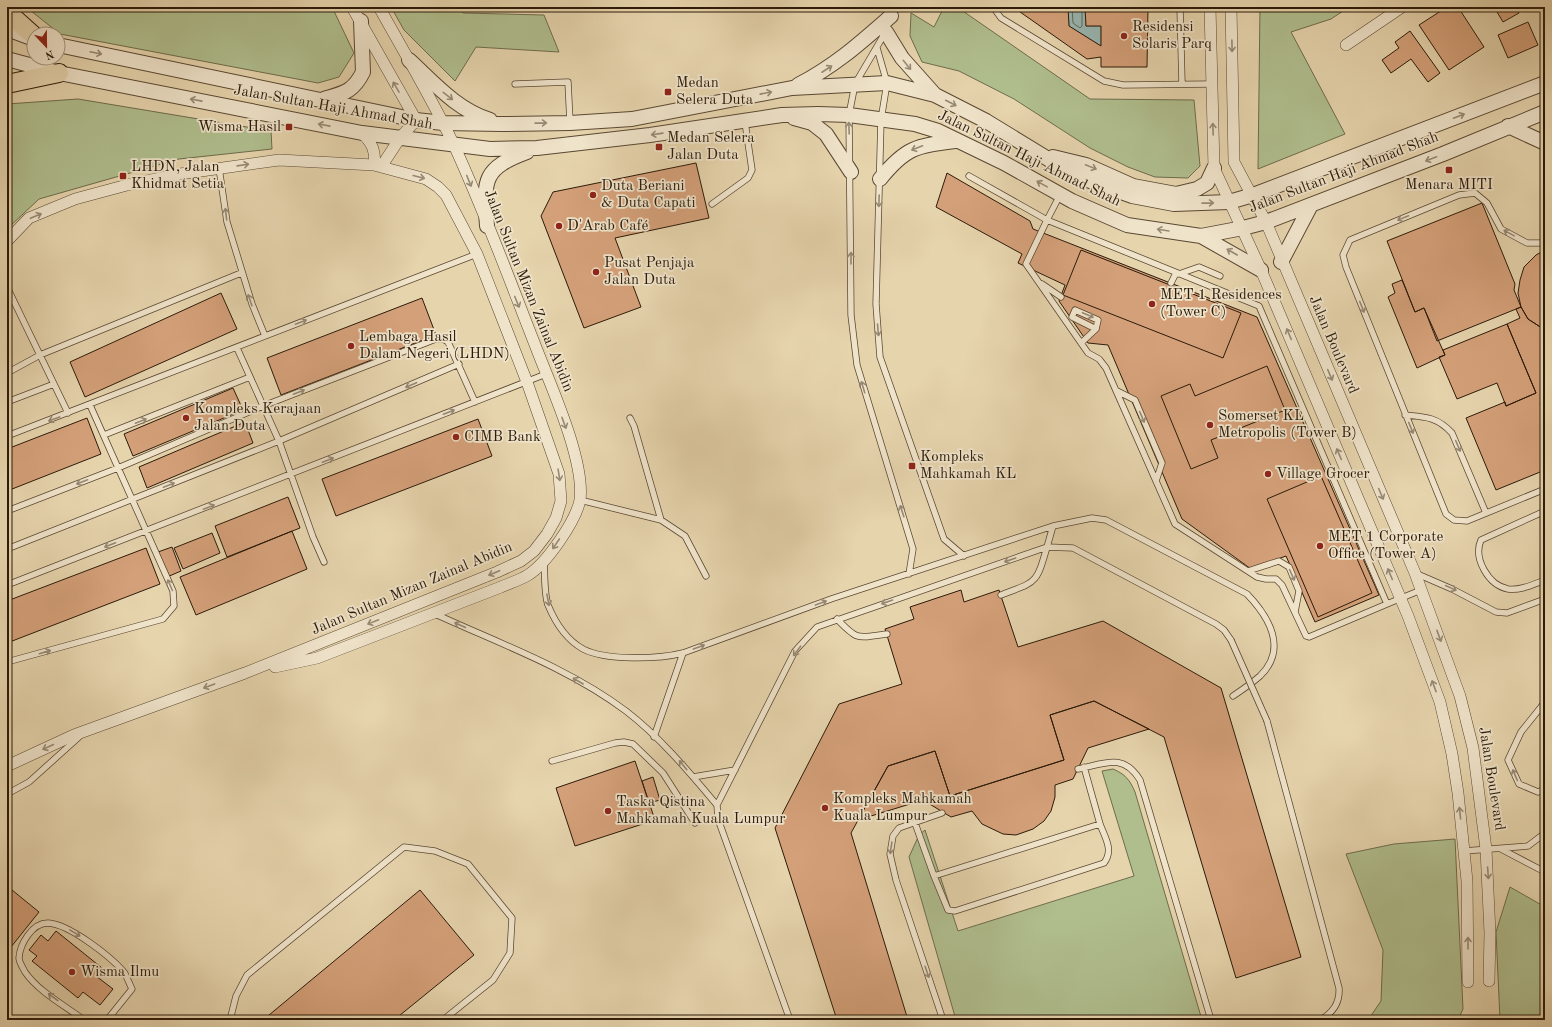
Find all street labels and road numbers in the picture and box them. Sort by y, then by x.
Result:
street label: Jalan Sultan Haji Ahmad Shah [232,83,434,133]
street label: Jalan Sultan Haji Ahmad Shah [935,108,1123,210]
street label: Jalan Sultan Haji Ahmad Shah [1247,130,1441,216]
street label: Jalan Sultan Mizan Zainal Abidin [480,188,576,394]
street label: Jalan Boulevard [1306,294,1360,396]
street label: Jalan Sultan Mizan Zainal Abidin [309,540,515,638]
street label: Jalan Boulevard [1475,726,1507,832]

